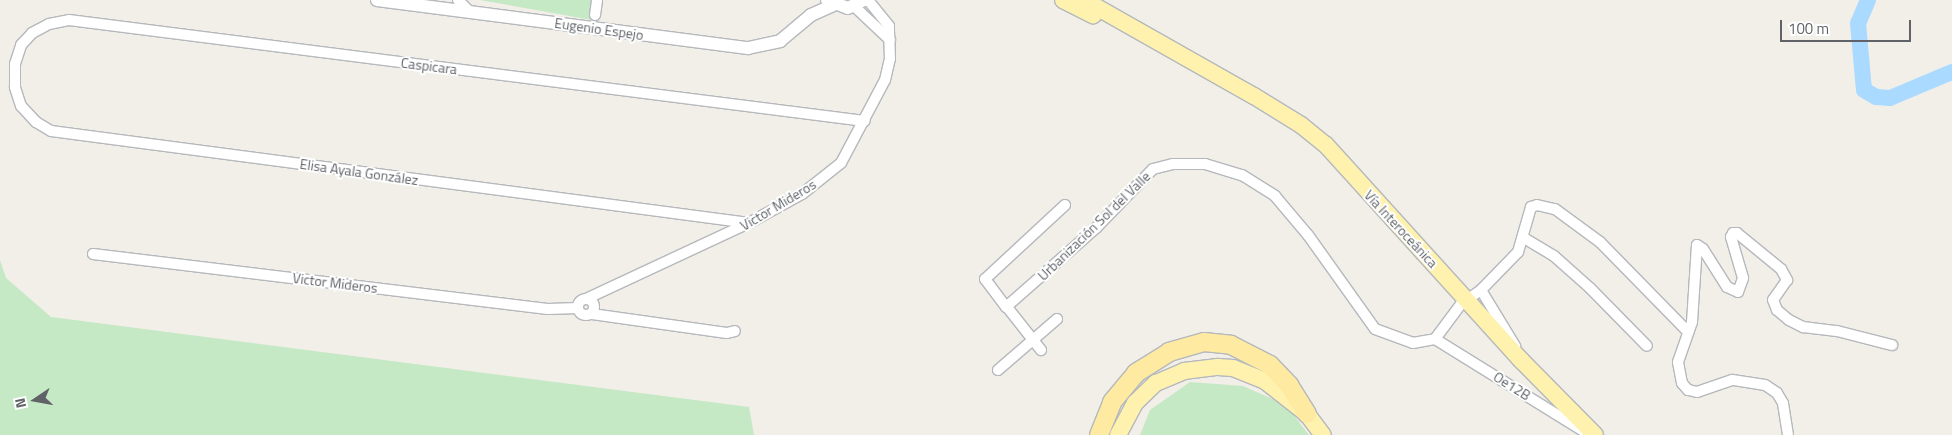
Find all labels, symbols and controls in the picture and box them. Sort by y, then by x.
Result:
scale bar [1782,10,1913,42]
street label: Eugenio Espejo [553,14,645,44]
text: 100 m [1788,17,1829,40]
street label: Caspicara [400,54,458,78]
street label: Elisa Ayala González [299,155,419,189]
street label: Urbanización Sol del Valle [1034,168,1154,284]
street label: Victor Mideros [737,176,819,234]
street label: Vía Interoceánica [1361,187,1441,271]
street label: Victor Mideros [292,269,378,297]
street label: Oe12B [1490,368,1534,404]
north arrow [10,375,60,425]
text: N [9,396,31,410]

